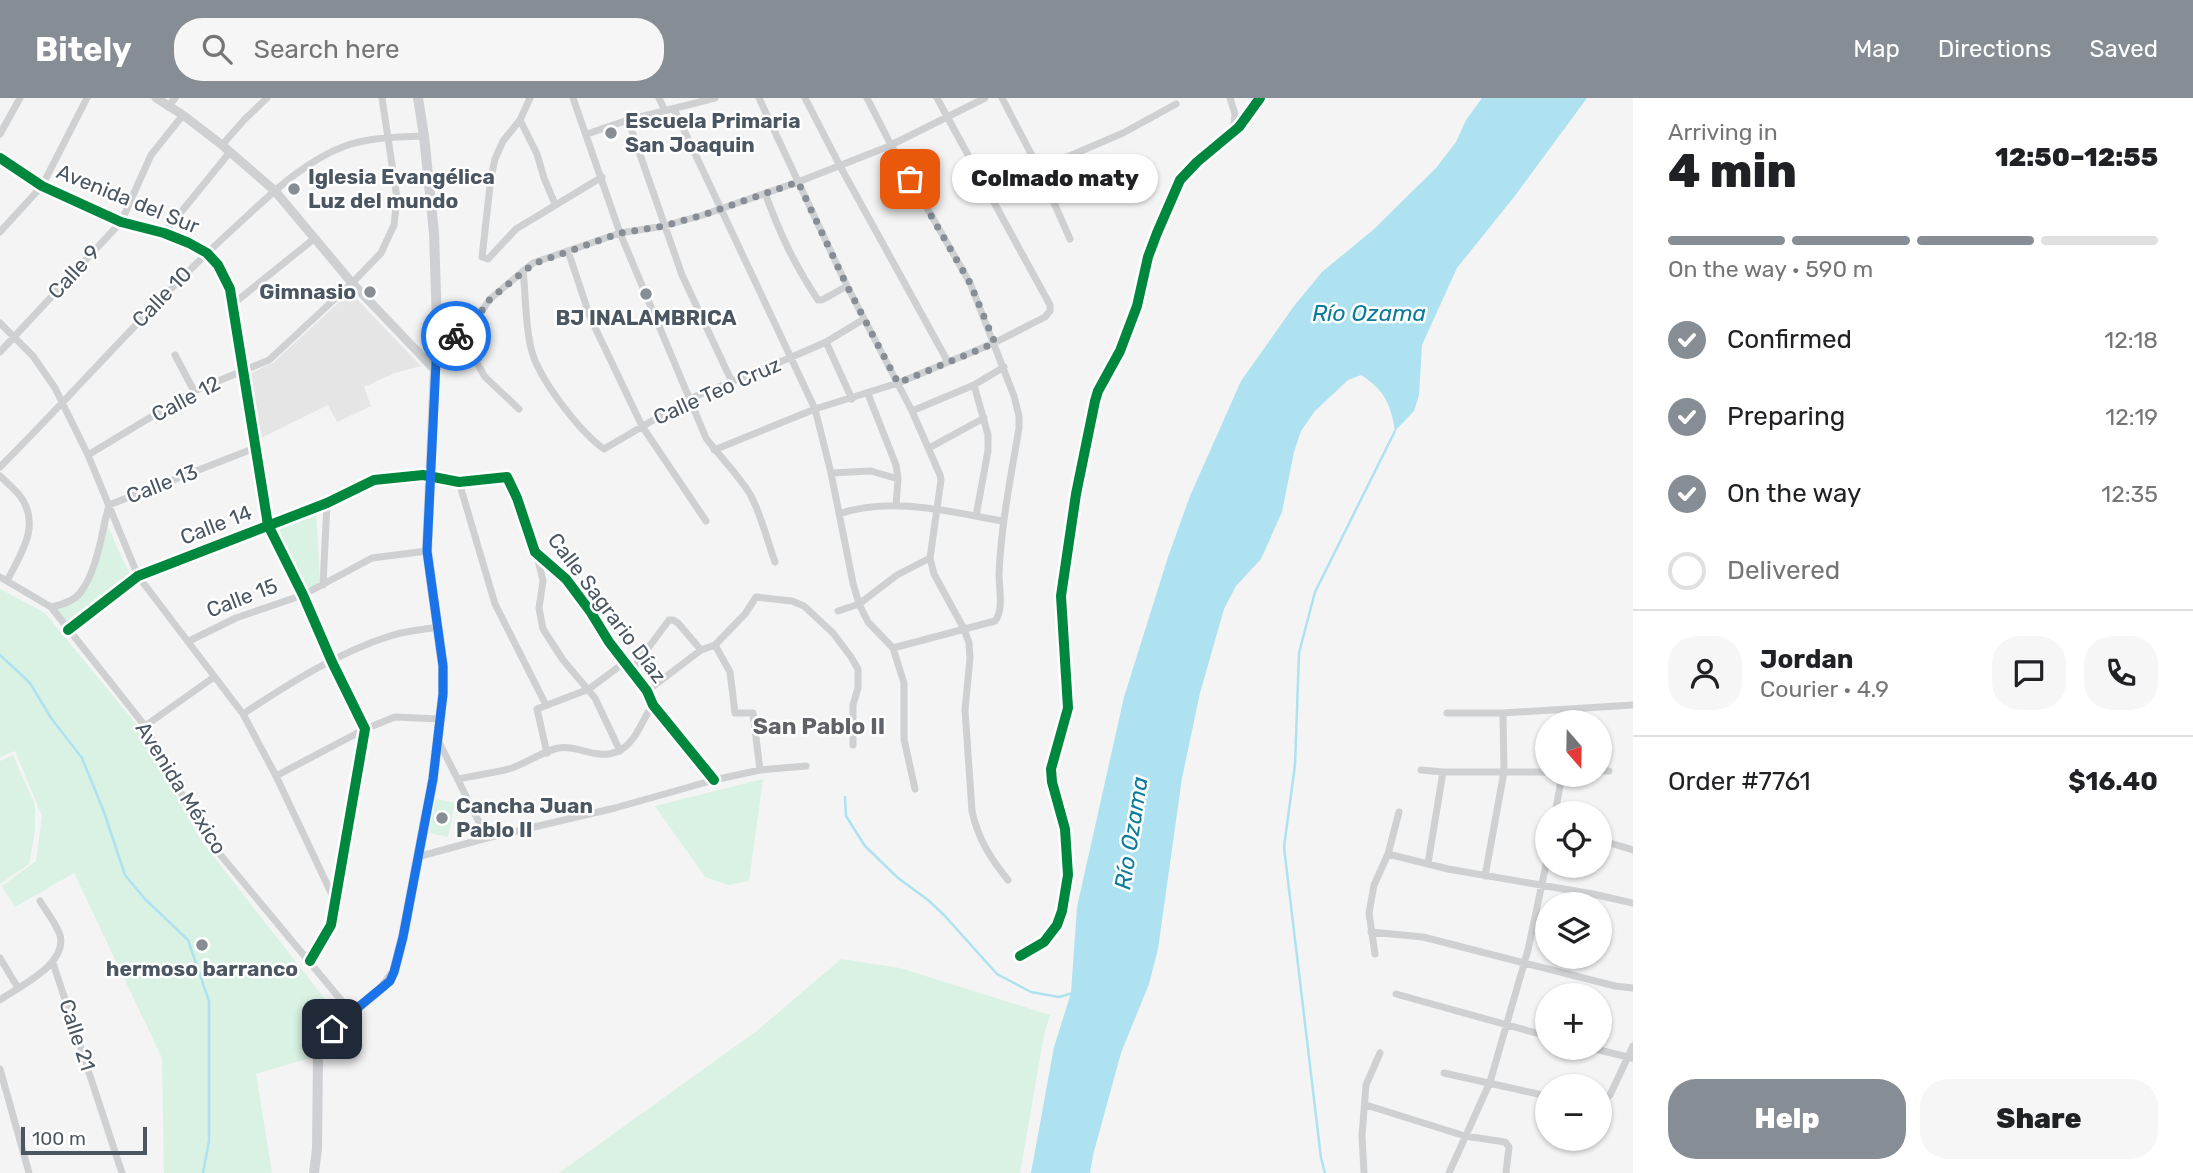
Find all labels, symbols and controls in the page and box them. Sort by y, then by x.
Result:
search box [174,18,664,81]
text: Bitely [35,30,132,69]
icon: search [198,30,236,68]
text: Search here [254,34,400,65]
text: Map [1853,35,1900,63]
text: Directions [1938,35,2051,63]
text: Saved [2089,35,2158,63]
place label: Escuela Primaria San Joaquin [625,108,801,157]
text: Arriving in [1668,118,1778,146]
marker: Escuela Primaria San Joaquin [603,125,619,141]
text: 12:50–12:55 [1995,142,2158,173]
text: 4 min [1668,144,1797,199]
pin [880,149,940,209]
callout: Colmado maty [952,154,1158,204]
street label: Avenida del Sur [53,159,203,239]
icon: bag [891,160,929,198]
place label: Iglesia Evangélica Luz del mundo [308,164,495,213]
text: Colmado maty [971,164,1139,192]
marker: Iglesia Evangélica Luz del mundo [286,181,302,197]
street label: Calle 9 [42,239,105,304]
text: On the way · 590 m [1668,255,1873,283]
street label: Calle 10 [127,261,197,332]
place label: Gimnasio [259,279,356,304]
marker: Gimnasio [362,284,378,300]
marker: BJ INALAMBRICA [638,286,654,302]
water label: Río Ozama [1312,299,1426,327]
courier [421,301,491,371]
place label: BJ INALAMBRICA [556,305,736,330]
icon: bike [437,317,475,355]
icon: check [1668,321,1706,359]
text: Confirmed [1727,324,1852,355]
text: 12:18 [2104,326,2158,354]
street label: Calle Teo Cruz [649,351,784,430]
street label: Calle 12 [147,370,224,427]
icon: check [1668,398,1706,436]
text: Preparing [1727,401,1845,432]
text: 12:19 [2105,403,2158,431]
street label: Calle 13 [123,459,201,509]
icon: check [1668,475,1706,513]
text: On the way [1727,478,1861,509]
text: 12:35 [2101,480,2158,508]
street label: Calle 14 [176,499,255,550]
street label: Calle Sagrario Díaz [543,528,672,688]
text: Delivered [1727,555,1840,586]
street label: Calle 15 [203,573,281,622]
button: person [1668,636,1742,710]
button: chat [1992,636,2066,710]
button: phone [2084,636,2158,710]
text: Jordan [1760,644,1853,675]
text: Courier · 4.9 [1760,675,1889,703]
north arrow [1535,710,1612,788]
map controls [1535,710,1612,1151]
district label: San Pablo II [753,712,885,740]
street label: Avenida México [131,717,232,859]
text: Order #7761 [1668,766,1811,797]
text: $16.40 [2068,766,2158,797]
water label: Río Ozama [1108,774,1154,892]
place label: Cancha Juan Pablo II [456,793,593,842]
button: locate [1535,801,1612,878]
marker: Cancha Juan Pablo II [434,810,450,826]
button: layers [1535,892,1612,969]
marker: hermoso barranco [194,937,210,953]
place label: hermoso barranco [106,956,298,981]
button: + [1535,983,1612,1060]
street label: Calle 21 [54,996,101,1074]
pin [302,999,362,1059]
icon: home [313,1010,351,1048]
button: − [1535,1074,1612,1151]
button: Help [1668,1079,1906,1159]
button: Share [1920,1079,2158,1159]
scale bar [21,1124,147,1156]
text: 100 m [32,1127,86,1150]

